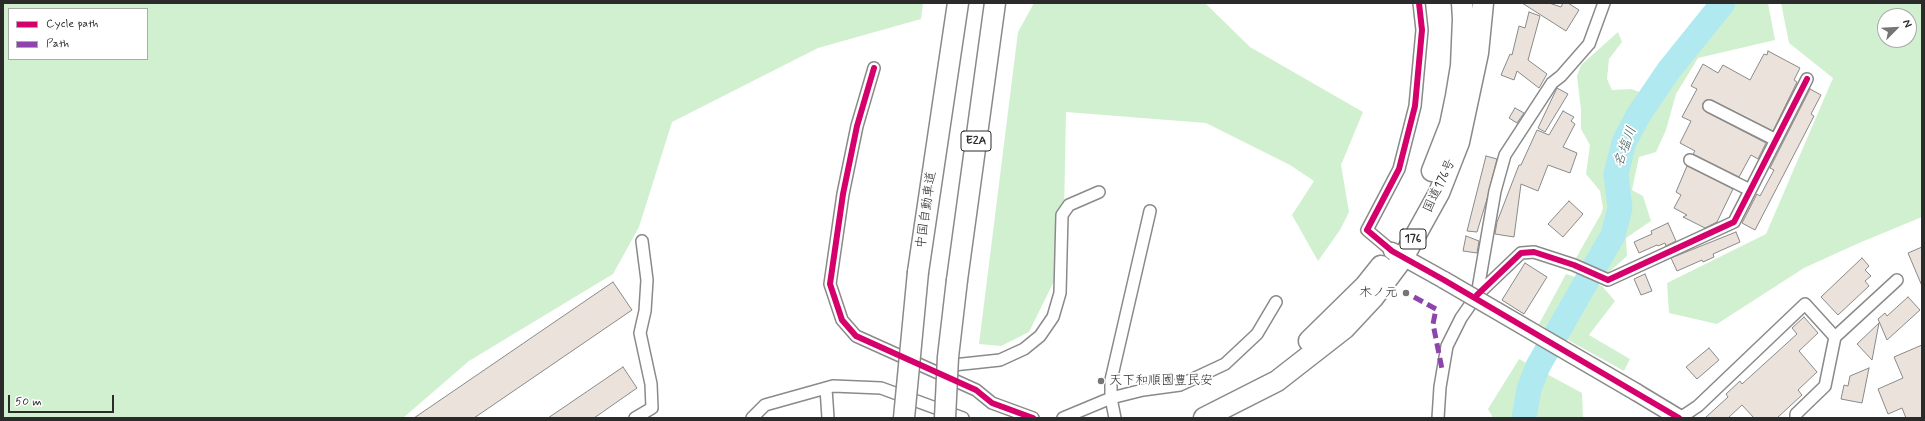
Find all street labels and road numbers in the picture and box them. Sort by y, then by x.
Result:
road number: E2A [961,131,991,151]
street label: 国道176号 [1421,157,1459,215]
street label: 中国自動車道 [914,170,940,250]
road number: 176 [1400,229,1426,249]

